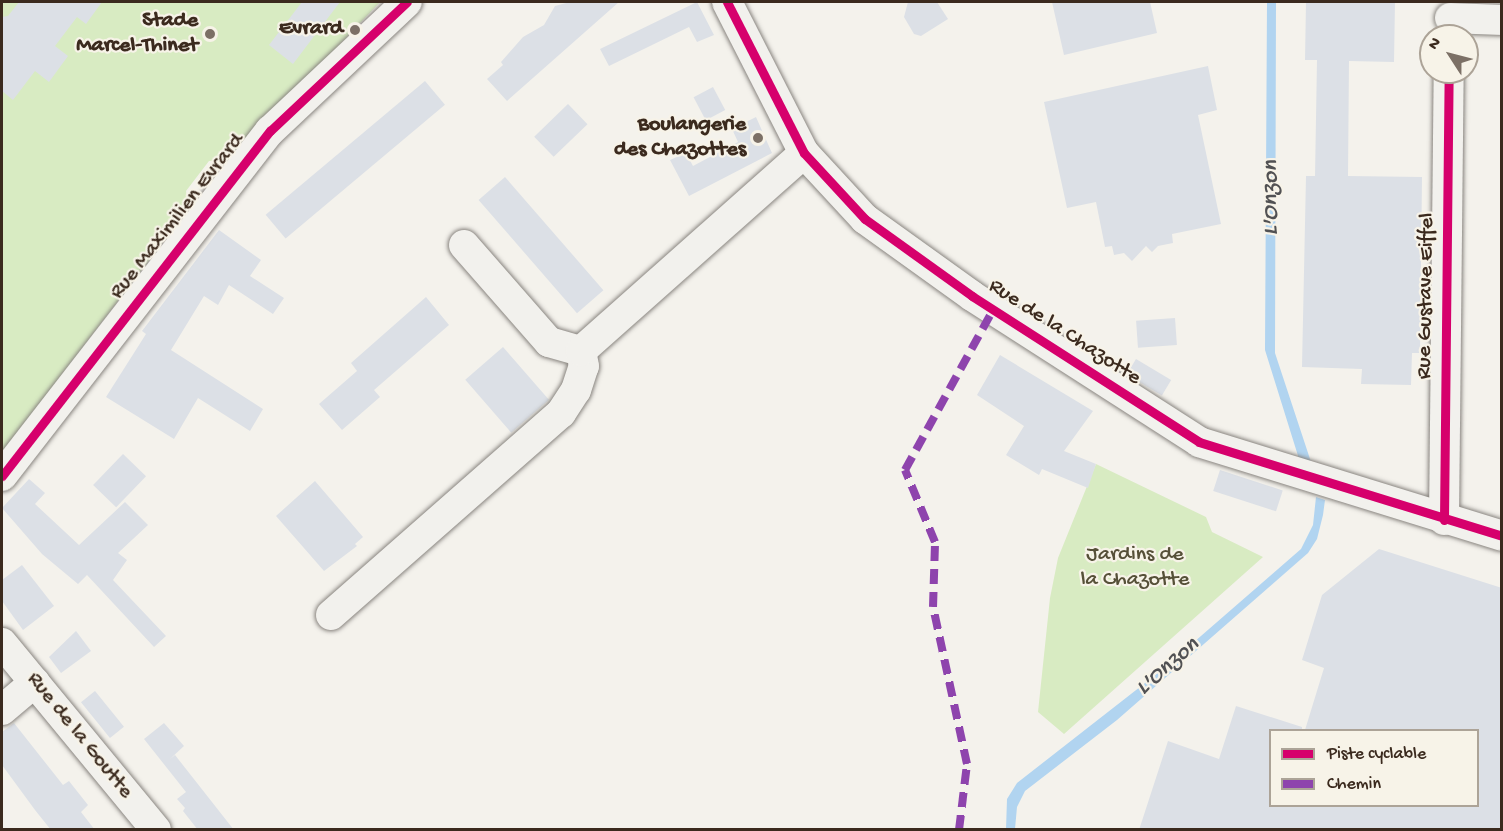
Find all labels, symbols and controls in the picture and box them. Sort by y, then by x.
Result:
place label: Stade Marcel-Thinet [76,8,198,60]
place label: Evrard [279,17,343,43]
marker: Evrard [348,23,362,37]
north arrow [1419,24,1479,84]
marker: Stade Marcel-Thinet [203,27,217,41]
text: N [1425,34,1446,54]
place label: Boulangerie des Chazottes [614,112,746,164]
street label: Rue Maximilien Evrard [105,129,251,305]
marker: Boulangerie des Chazottes [751,131,765,145]
water label: L'Onzon [1258,160,1286,236]
street label: Rue Gustave Eiffel [1412,213,1442,379]
street label: Rue de la Chazotte [983,274,1145,392]
park label: Jardins de la Chazotte [1081,542,1189,594]
water label: L'Onzon [1130,631,1206,703]
street label: Rue de la Goutte [20,667,138,805]
legend [1269,729,1479,807]
text: Piste cyclable [1327,744,1426,765]
text: Chemin [1327,774,1381,795]

